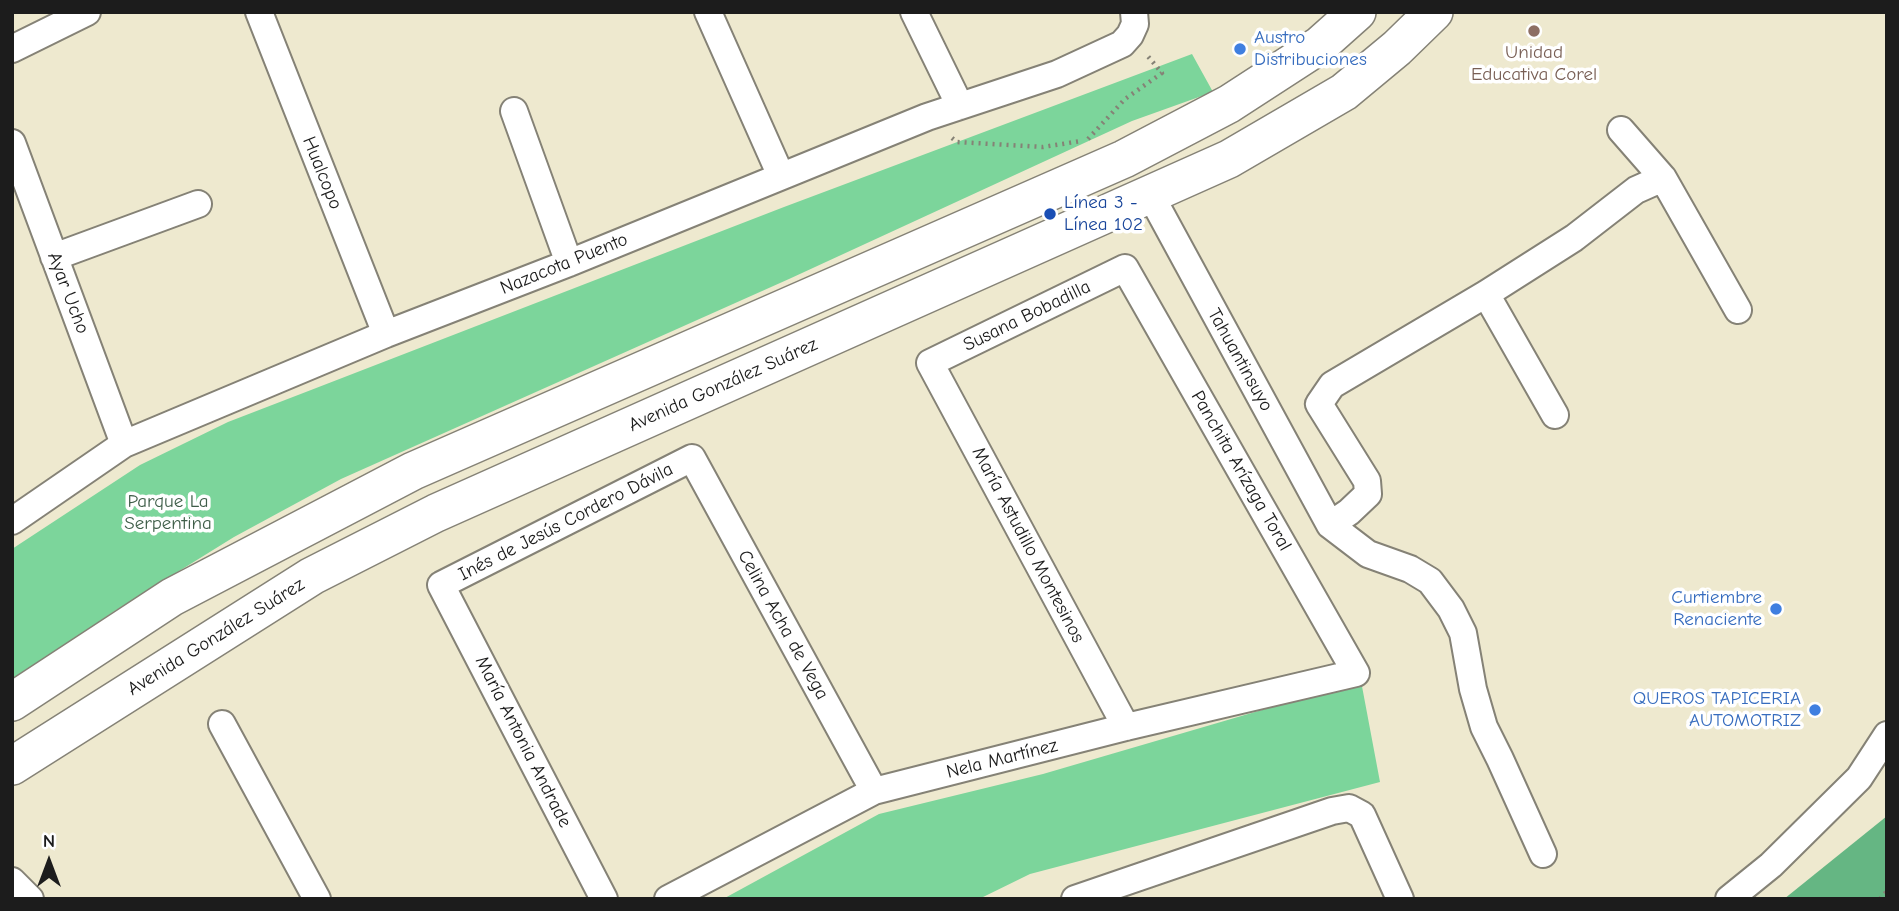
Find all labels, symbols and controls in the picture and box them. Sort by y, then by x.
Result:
marker: Unidad Educativa Corel [1526,23,1542,39]
place label: Austro Distribuciones [1254,27,1367,71]
marker: Austro Distribuciones [1232,41,1248,57]
place label: Unidad Educativa Corel [1471,42,1597,86]
street label: Hualcopo [297,133,347,213]
place label: Línea 3 - Línea 102 [1064,192,1143,236]
marker: Línea 3 - Línea 102 [1042,206,1058,222]
street label: Nazacota Puento [497,228,631,300]
street label: Ayar Ucho [42,249,94,337]
street label: Susana Bobadilla [960,275,1094,357]
street label: Tahuantinsuyo [1202,304,1278,416]
street label: Avenida González Suárez [625,333,821,437]
street label: Panchita Arízaga Toral [1186,387,1296,555]
street label: María Astudillo Montesinos [967,443,1089,647]
street label: Inés de Jesús Cordero Dávila [455,458,677,586]
park label: Parque La Serpentina [124,491,212,535]
street label: Celina Acha de Vega [732,546,834,704]
street label: Avenida González Suárez [123,573,309,701]
place label: Curtiembre Renaciente [1671,587,1762,631]
marker: Curtiembre Renaciente [1768,601,1784,617]
street label: María Antonia Andrade [470,652,576,832]
place label: QUEROS TAPICERIA AUTOMOTRIZ [1633,688,1801,732]
marker: QUEROS TAPICERIA AUTOMOTRIZ [1807,702,1823,718]
street label: Nela Martínez [944,734,1060,784]
north arrow [14,827,84,897]
text: N [43,830,55,852]

